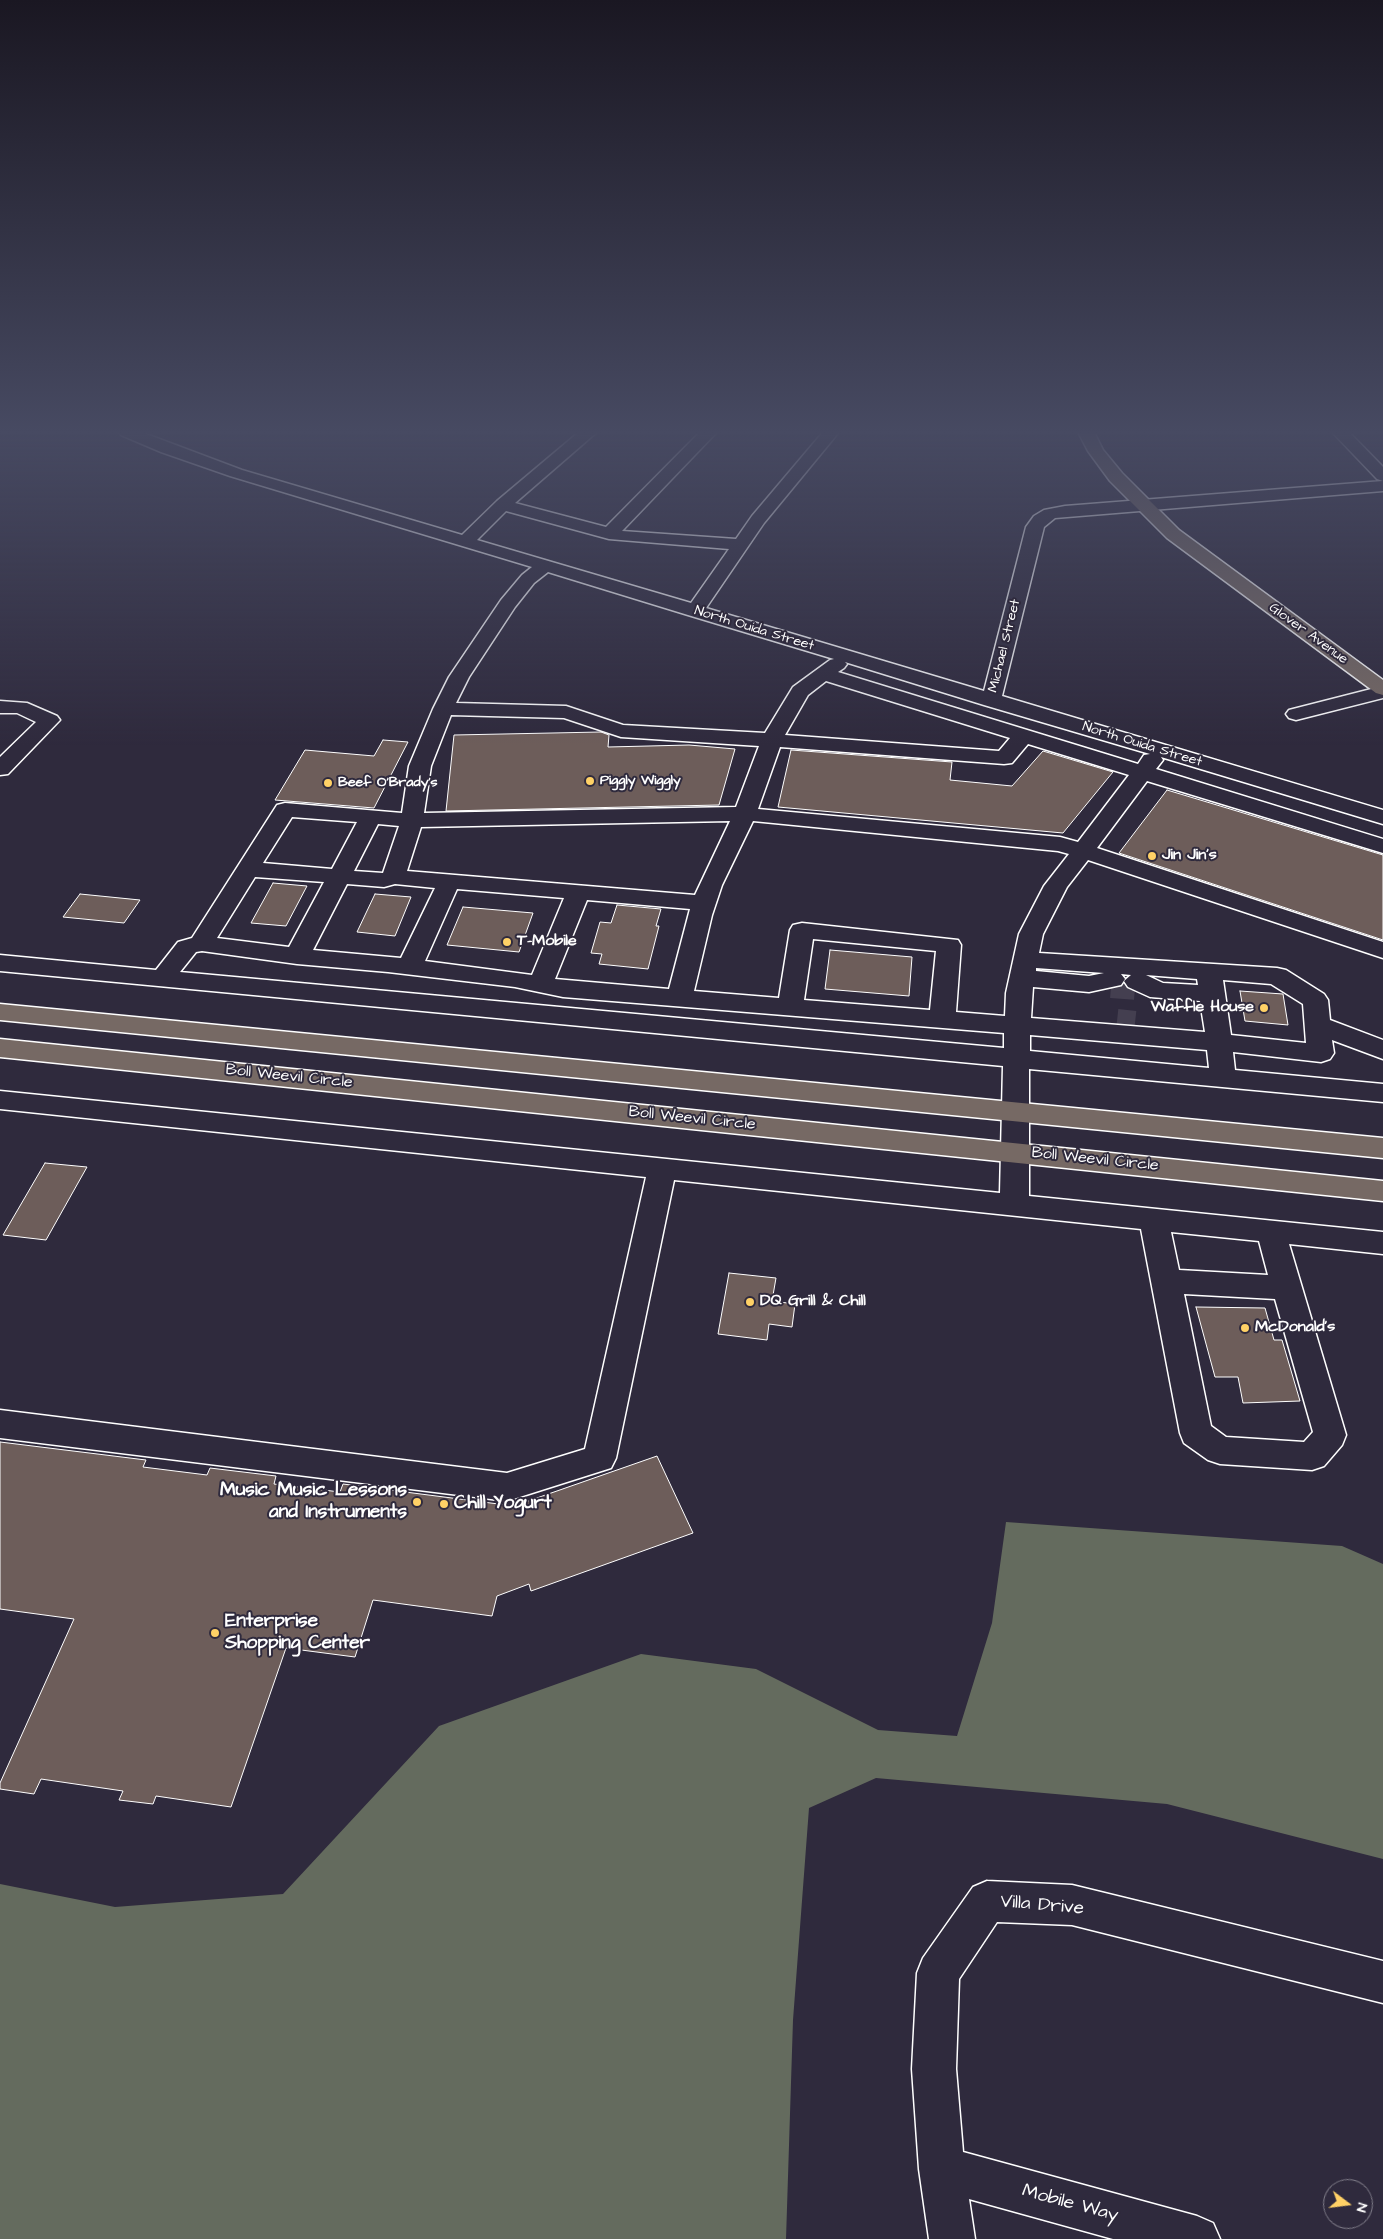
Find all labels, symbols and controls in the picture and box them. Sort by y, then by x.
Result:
street label: Michael Street [985,598,1025,694]
street label: Glover Avenue [1265,600,1351,668]
street label: North Ouida Street [692,603,816,655]
street label: North Ouida Street [1080,719,1204,771]
place label: Piggly Wiggly [600,773,681,789]
place label: Beef O'Brady's [338,775,438,791]
marker: Piggly Wiggly [584,775,596,787]
marker: Beef O'Brady's [322,777,334,789]
place label: Jin Jin's [1162,846,1217,866]
marker: Jin Jin's [1146,850,1158,862]
place label: T-Mobile [517,932,577,952]
marker: T-Mobile [501,936,513,948]
place label: Waffle House [1151,998,1254,1018]
marker: Waffle House [1258,1002,1270,1014]
street label: Boll Weevil Circle [225,1061,353,1093]
street label: Boll Weevil Circle [628,1103,756,1135]
street label: Boll Weevil Circle [1031,1144,1159,1176]
place label: DQ Grill & Chill [760,1292,866,1312]
marker: DQ Grill & Chill [744,1296,756,1308]
place label: McDonald's [1255,1318,1335,1338]
marker: McDonald's [1239,1322,1251,1334]
place label: Music Music Lessons and Instruments [220,1480,407,1524]
place label: Chill Yogurt [454,1493,552,1515]
marker: Music Music Lessons and Instruments [411,1496,423,1508]
marker: Chill Yogurt [438,1498,450,1510]
place label: Enterprise Shopping Center [225,1611,370,1655]
marker: Enterprise Shopping Center [209,1627,221,1639]
street label: Villa Drive [999,1891,1085,1921]
north arrow [1323,2179,1373,2229]
street label: Mobile Way [1019,2180,1121,2228]
text: N [1351,2201,1372,2214]

